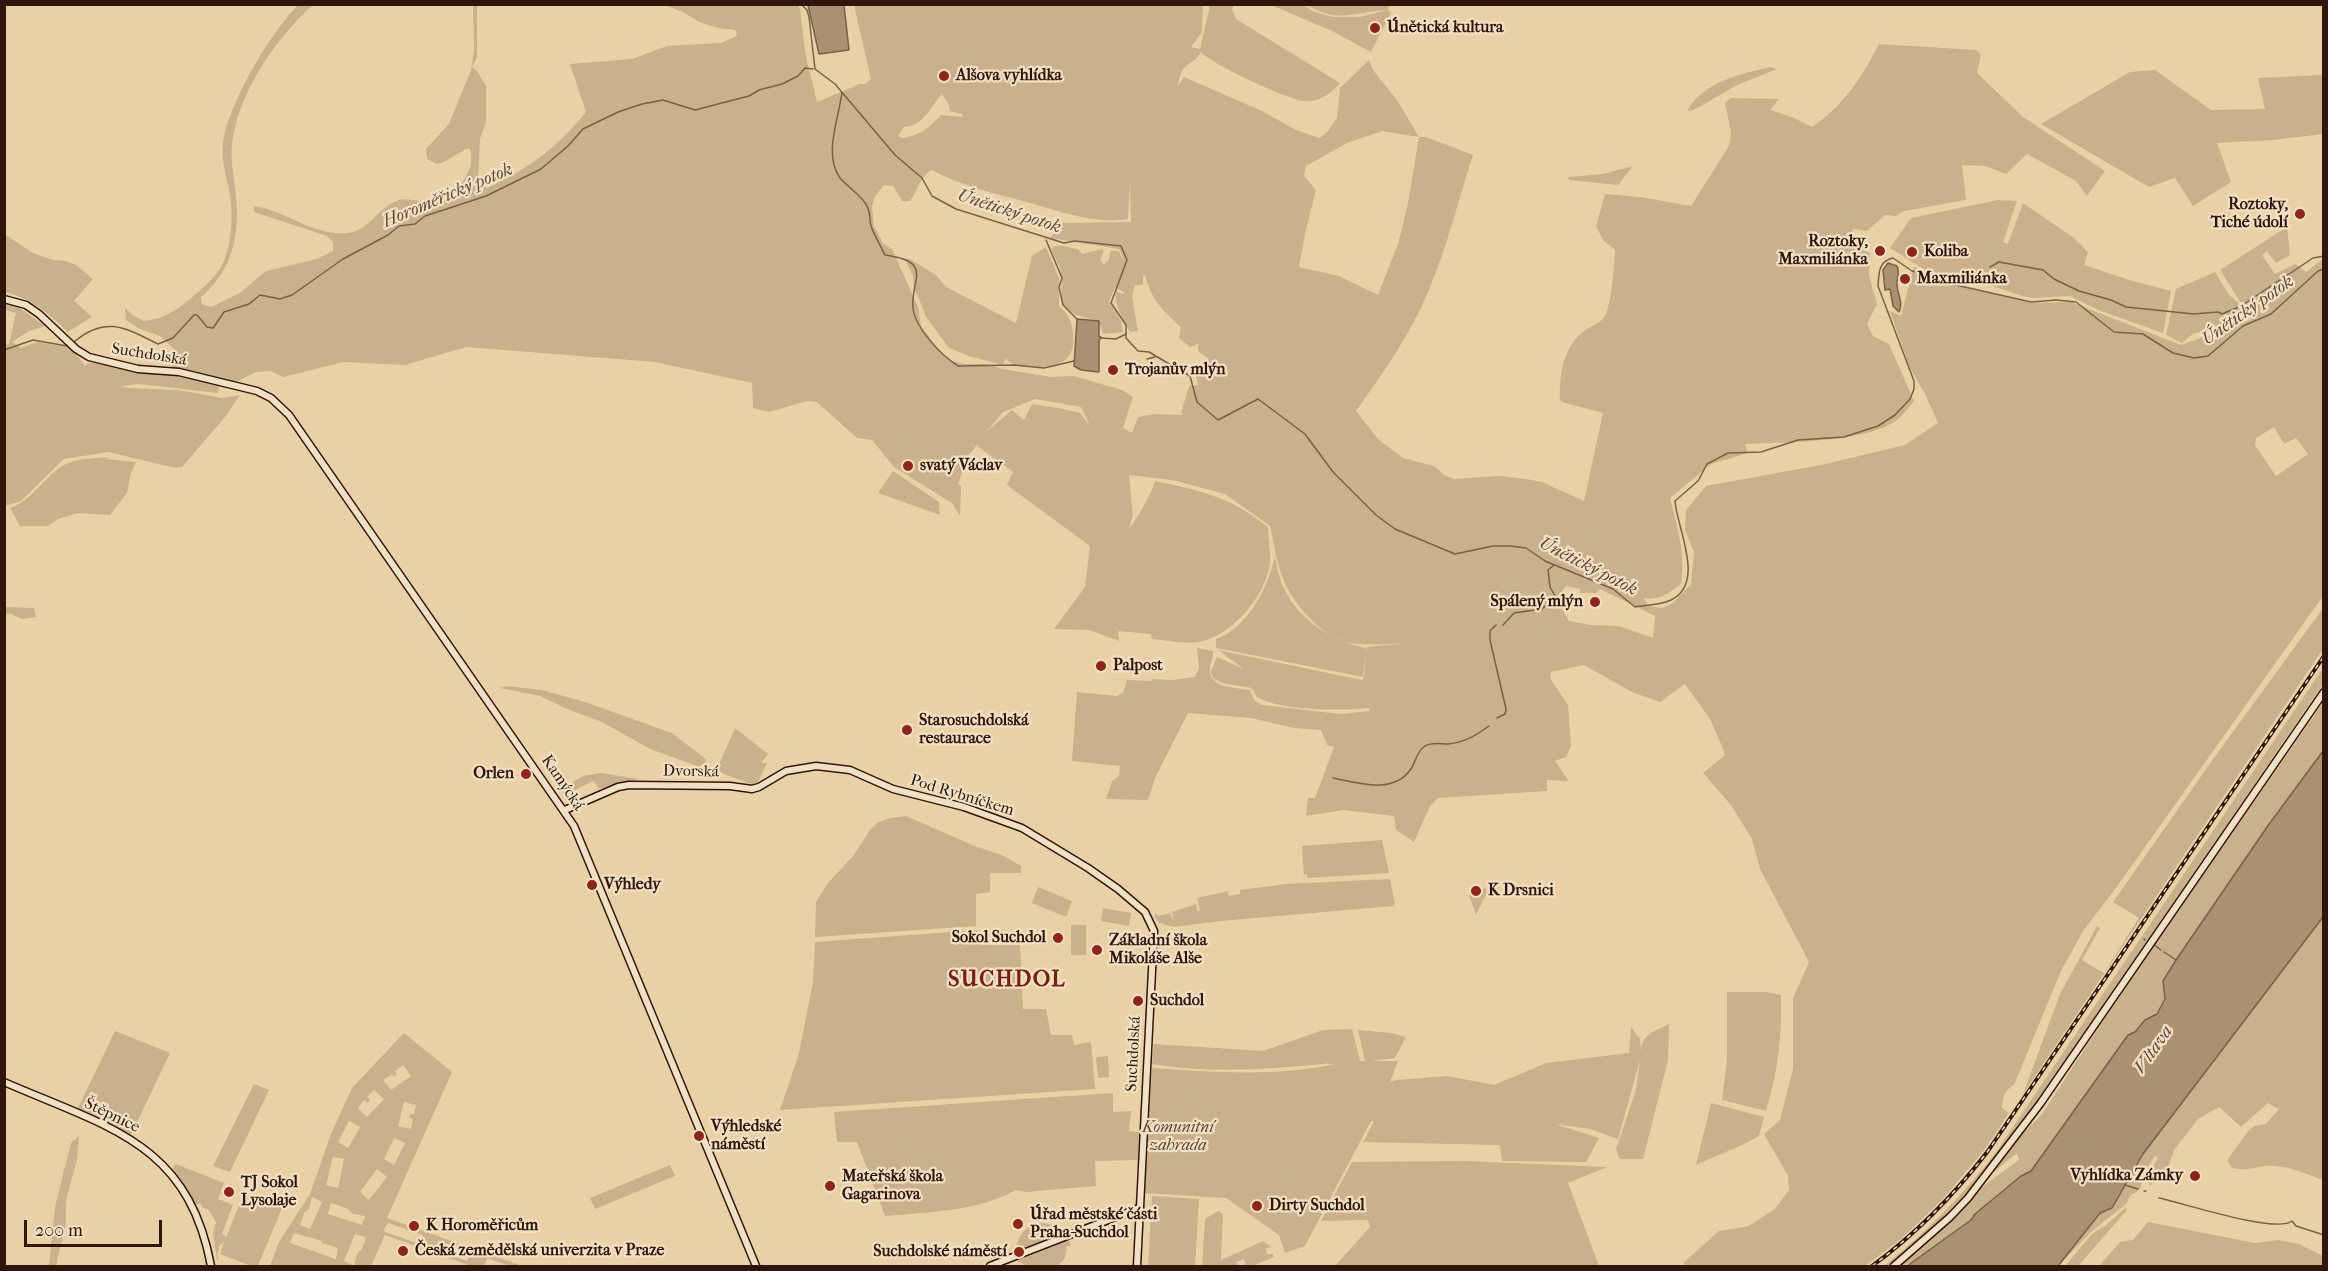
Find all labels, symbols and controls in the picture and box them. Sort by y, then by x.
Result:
place label: Únětická kultura [1387,18,1504,38]
marker: Únětická kultura [1368,21,1382,35]
place label: Alšova vyhlídka [956,66,1062,86]
marker: Alšova vyhlídka [937,69,951,83]
water label: Horoměřický potok [380,159,516,233]
water label: Únětický potok [954,185,1064,239]
place label: Roztoky, Tiché údolí [2211,195,2288,233]
marker: Roztoky, Tiché údolí [2293,207,2307,221]
place label: Roztoky, Maxmiliánka [1778,232,1868,270]
place label: Koliba [1924,242,1968,262]
marker: Roztoky, Maxmiliánka [1873,244,1887,258]
marker: Koliba [1905,245,1919,259]
place label: Maxmiliánka [1917,269,2007,289]
water label: Únětický potok [2198,271,2298,351]
marker: Maxmiliánka [1898,272,1912,286]
street label: Suchdolská [110,340,188,370]
place label: Trojanův mlýn [1125,360,1226,380]
marker: Trojanův mlýn [1106,363,1120,377]
place label: svatý Václav [920,456,1002,476]
marker: svatý Václav [901,459,915,473]
water label: Únětický potok [1535,533,1641,601]
place label: Spálený mlýn [1491,592,1583,612]
marker: Spálený mlýn [1588,595,1602,609]
place label: Palpost [1113,656,1163,676]
marker: Palpost [1094,659,1108,673]
place label: Starosuchdolská restaurace [919,711,1029,749]
marker: Starosuchdolská restaurace [900,723,914,737]
street label: Kamýcká [536,752,588,814]
street label: Dvorská [663,762,719,782]
place label: Orlen [473,764,514,784]
marker: Orlen [519,767,533,781]
street label: Pod Rybníčkem [908,771,1016,821]
place label: Výhledy [604,875,661,895]
marker: Výhledy [585,878,599,892]
place label: K Drsnici [1488,881,1554,901]
marker: K Drsnici [1469,884,1483,898]
place label: Sokol Suchdol [952,928,1046,948]
marker: Sokol Suchdol [1051,931,1065,945]
place label: Základní škola Mikoláše Alše [1109,931,1207,969]
marker: Základní škola Mikoláše Alše [1090,943,1104,957]
district label: SUCHDOL [948,968,1066,994]
place label: Suchdol [1150,991,1204,1011]
marker: Suchdol [1131,994,1145,1008]
street label: Suchdolská [1122,1016,1146,1092]
water label: Vltava [2130,1022,2178,1078]
street label: Štěpnice [81,1094,143,1138]
place label: Výhledské náměstí [711,1117,781,1155]
park label: Komunitní zahrada [1142,1118,1214,1156]
marker: Výhledské náměstí [692,1129,706,1143]
place label: Vyhlídka Zámky [2070,1166,2183,1186]
place label: Mateřská škola Gagarinova [842,1167,943,1205]
marker: Vyhlídka Zámky [2188,1169,2202,1183]
place label: TJ Sokol Lysolaje [241,1173,298,1211]
marker: Mateřská škola Gagarinova [823,1179,837,1193]
marker: TJ Sokol Lysolaje [222,1185,236,1199]
place label: Dirty Suchdol [1269,1196,1365,1216]
marker: Dirty Suchdol [1250,1199,1264,1213]
place label: Úřad městské části Praha-Suchdol [1030,1205,1158,1243]
scale bar [27,1208,165,1246]
place label: K Horoměřicům [426,1216,538,1236]
marker: Úřad městské části Praha-Suchdol [1011,1217,1025,1231]
marker: K Horoměřicům [407,1219,421,1233]
text: 200 m [35,1220,83,1241]
place label: Česká zemědělská univerzita v Praze [415,1241,664,1261]
place label: Suchdolské náměstí [873,1242,1007,1262]
marker: Česká zemědělská univerzita v Praze [396,1244,410,1258]
marker: Suchdolské náměstí [1012,1245,1026,1259]

